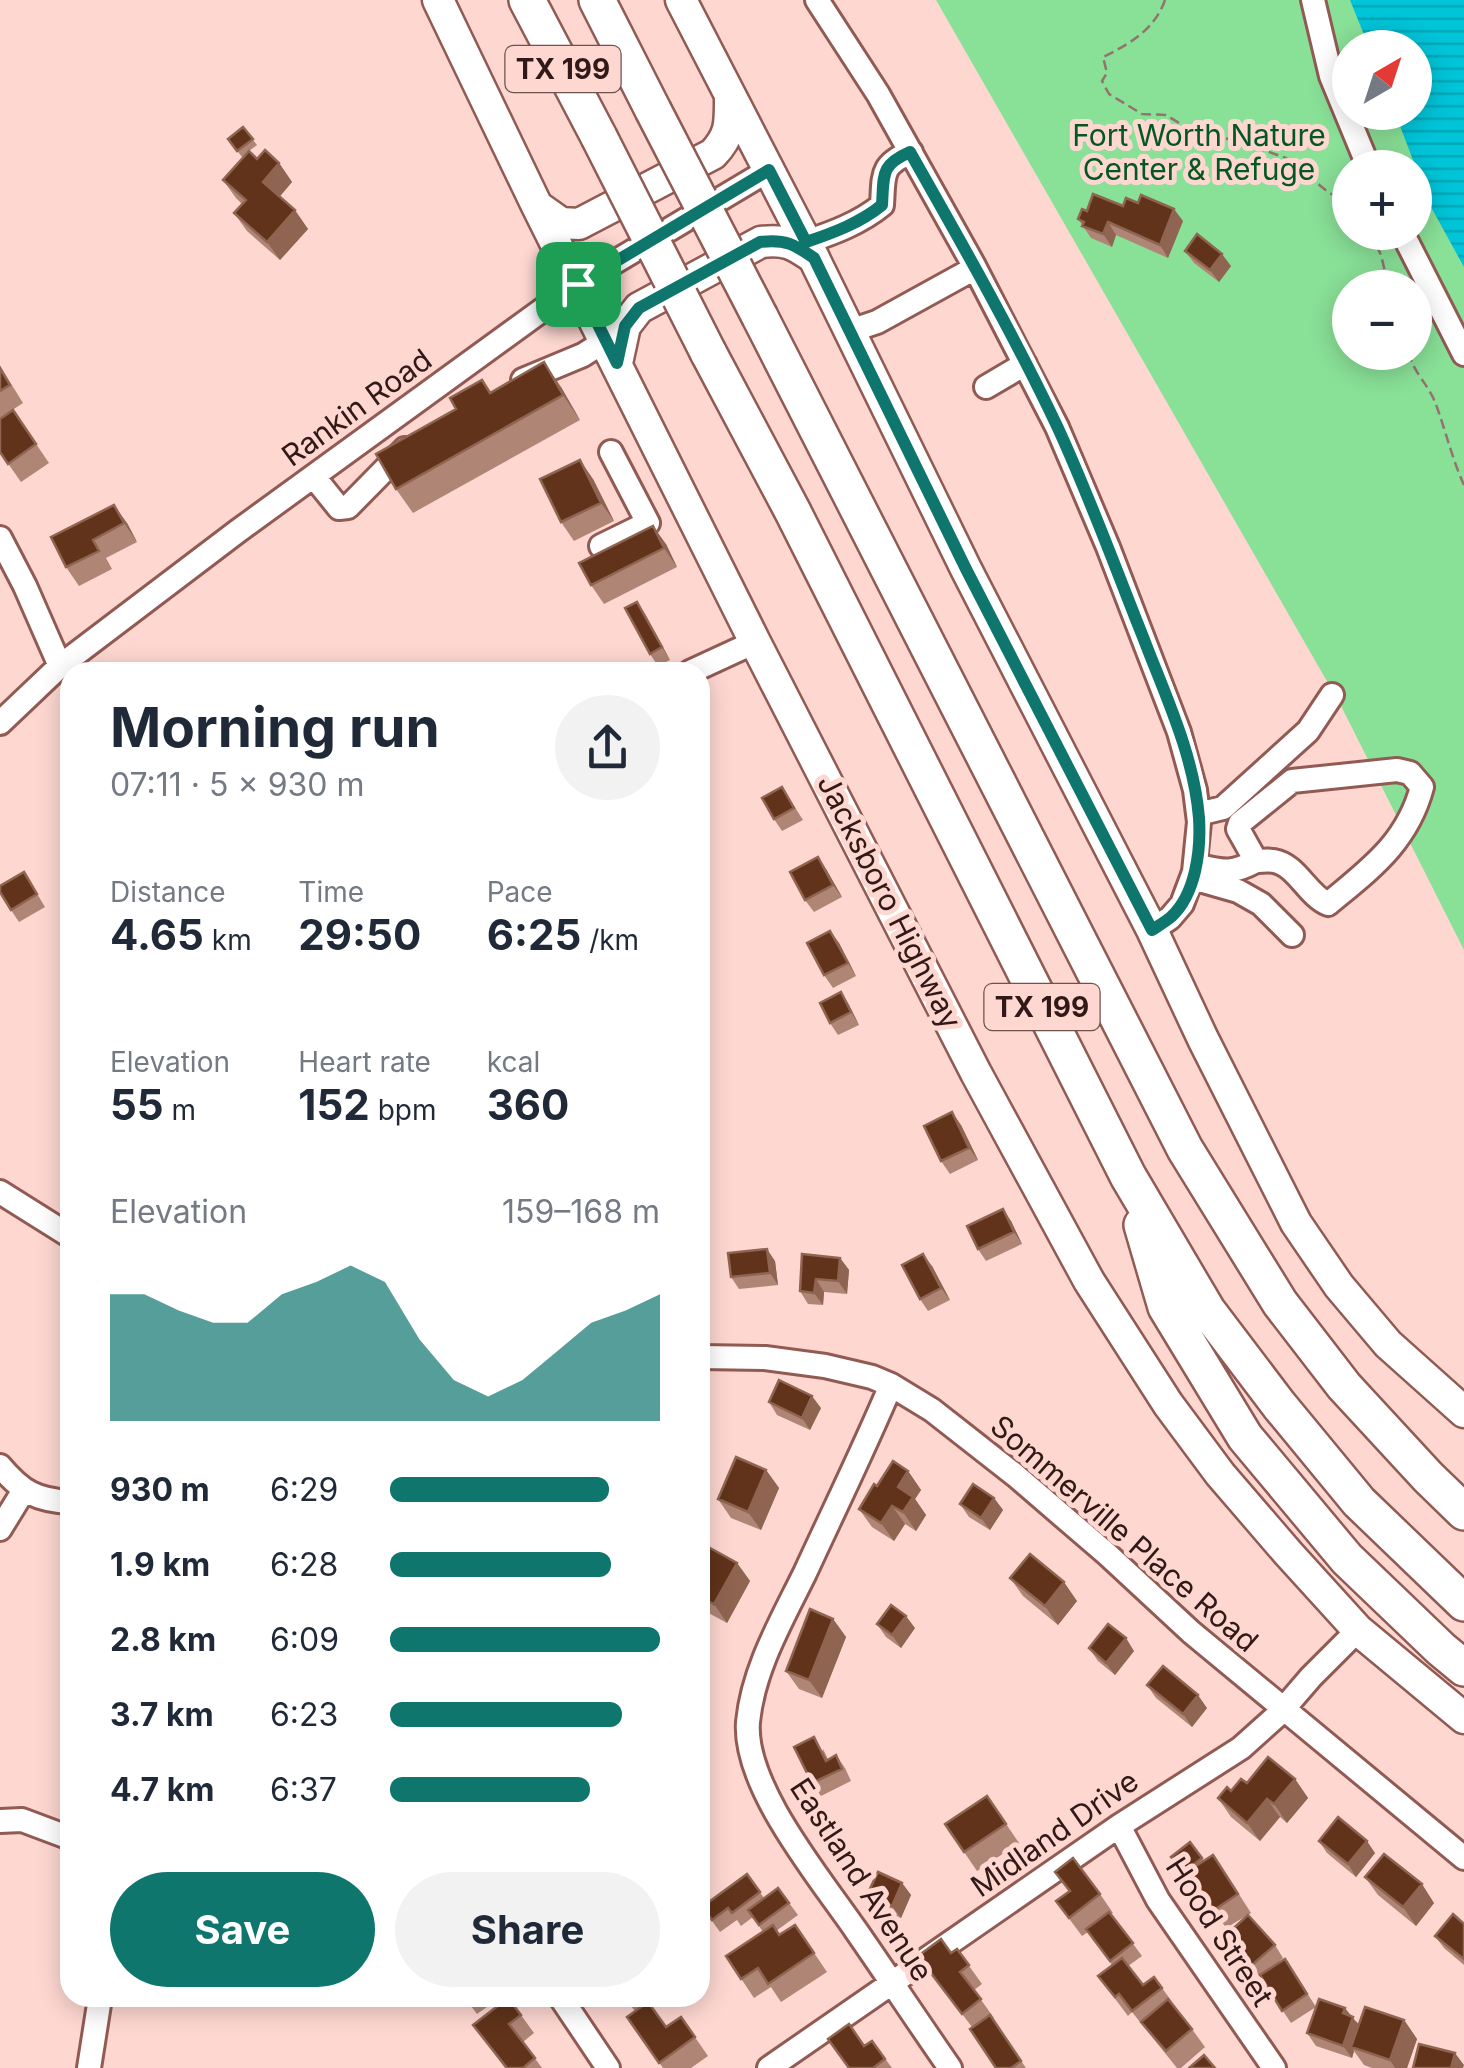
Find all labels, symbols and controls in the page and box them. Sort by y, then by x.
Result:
north arrow [1332,30,1432,130]
map controls [1332,30,1432,370]
road number: TX 199 [506,46,620,92]
park label: Fort Worth Nature Center & Refuge [1072,117,1326,187]
button: + [1332,150,1432,250]
pin [536,242,621,327]
icon: arrive [551,257,606,312]
button: − [1332,270,1432,370]
street label: Rankin Road [275,341,438,473]
text: Morning run [110,694,440,760]
button: share [555,695,660,800]
text: 07:11 · 5 × 930 m [110,765,365,804]
street label: Jacksboro Highway [810,768,970,1035]
text: Distance [110,875,226,909]
text: Time [298,875,364,909]
text: Pace [487,875,553,909]
text: 4.65 [110,909,204,960]
text: 29:50 [298,909,421,960]
text: 6:25 [487,909,581,960]
text: km [204,923,252,957]
text: /km [581,923,639,957]
road number: TX 199 [984,984,1100,1030]
text: Elevation [110,1045,230,1079]
text: Heart rate [298,1045,431,1079]
text: kcal [487,1045,540,1079]
text: 55 [110,1079,164,1130]
text: 152 [298,1079,370,1130]
text: 360 [487,1079,569,1130]
text: m [164,1093,196,1127]
text: bpm [370,1093,436,1127]
text: Elevation [110,1192,247,1231]
text: 159–168 m [502,1192,660,1231]
street label: Sommerville Place Road [984,1407,1266,1659]
text: 930 m [110,1470,210,1509]
text: 6:29 [270,1470,338,1509]
text: 1.9 km [110,1545,210,1584]
text: 6:28 [270,1545,338,1584]
text: 2.8 km [110,1620,216,1659]
text: 6:09 [270,1620,339,1659]
text: 3.7 km [110,1695,214,1734]
text: 6:23 [270,1695,338,1734]
street label: Midland Drive [964,1762,1145,1904]
text: 4.7 km [110,1770,214,1809]
text: 6:37 [270,1770,337,1809]
street label: Eastland Avenue [783,1771,941,1988]
street label: Hood Street [1159,1850,1281,2013]
button: Save [110,1872,375,1987]
button: Share [395,1872,660,1987]

